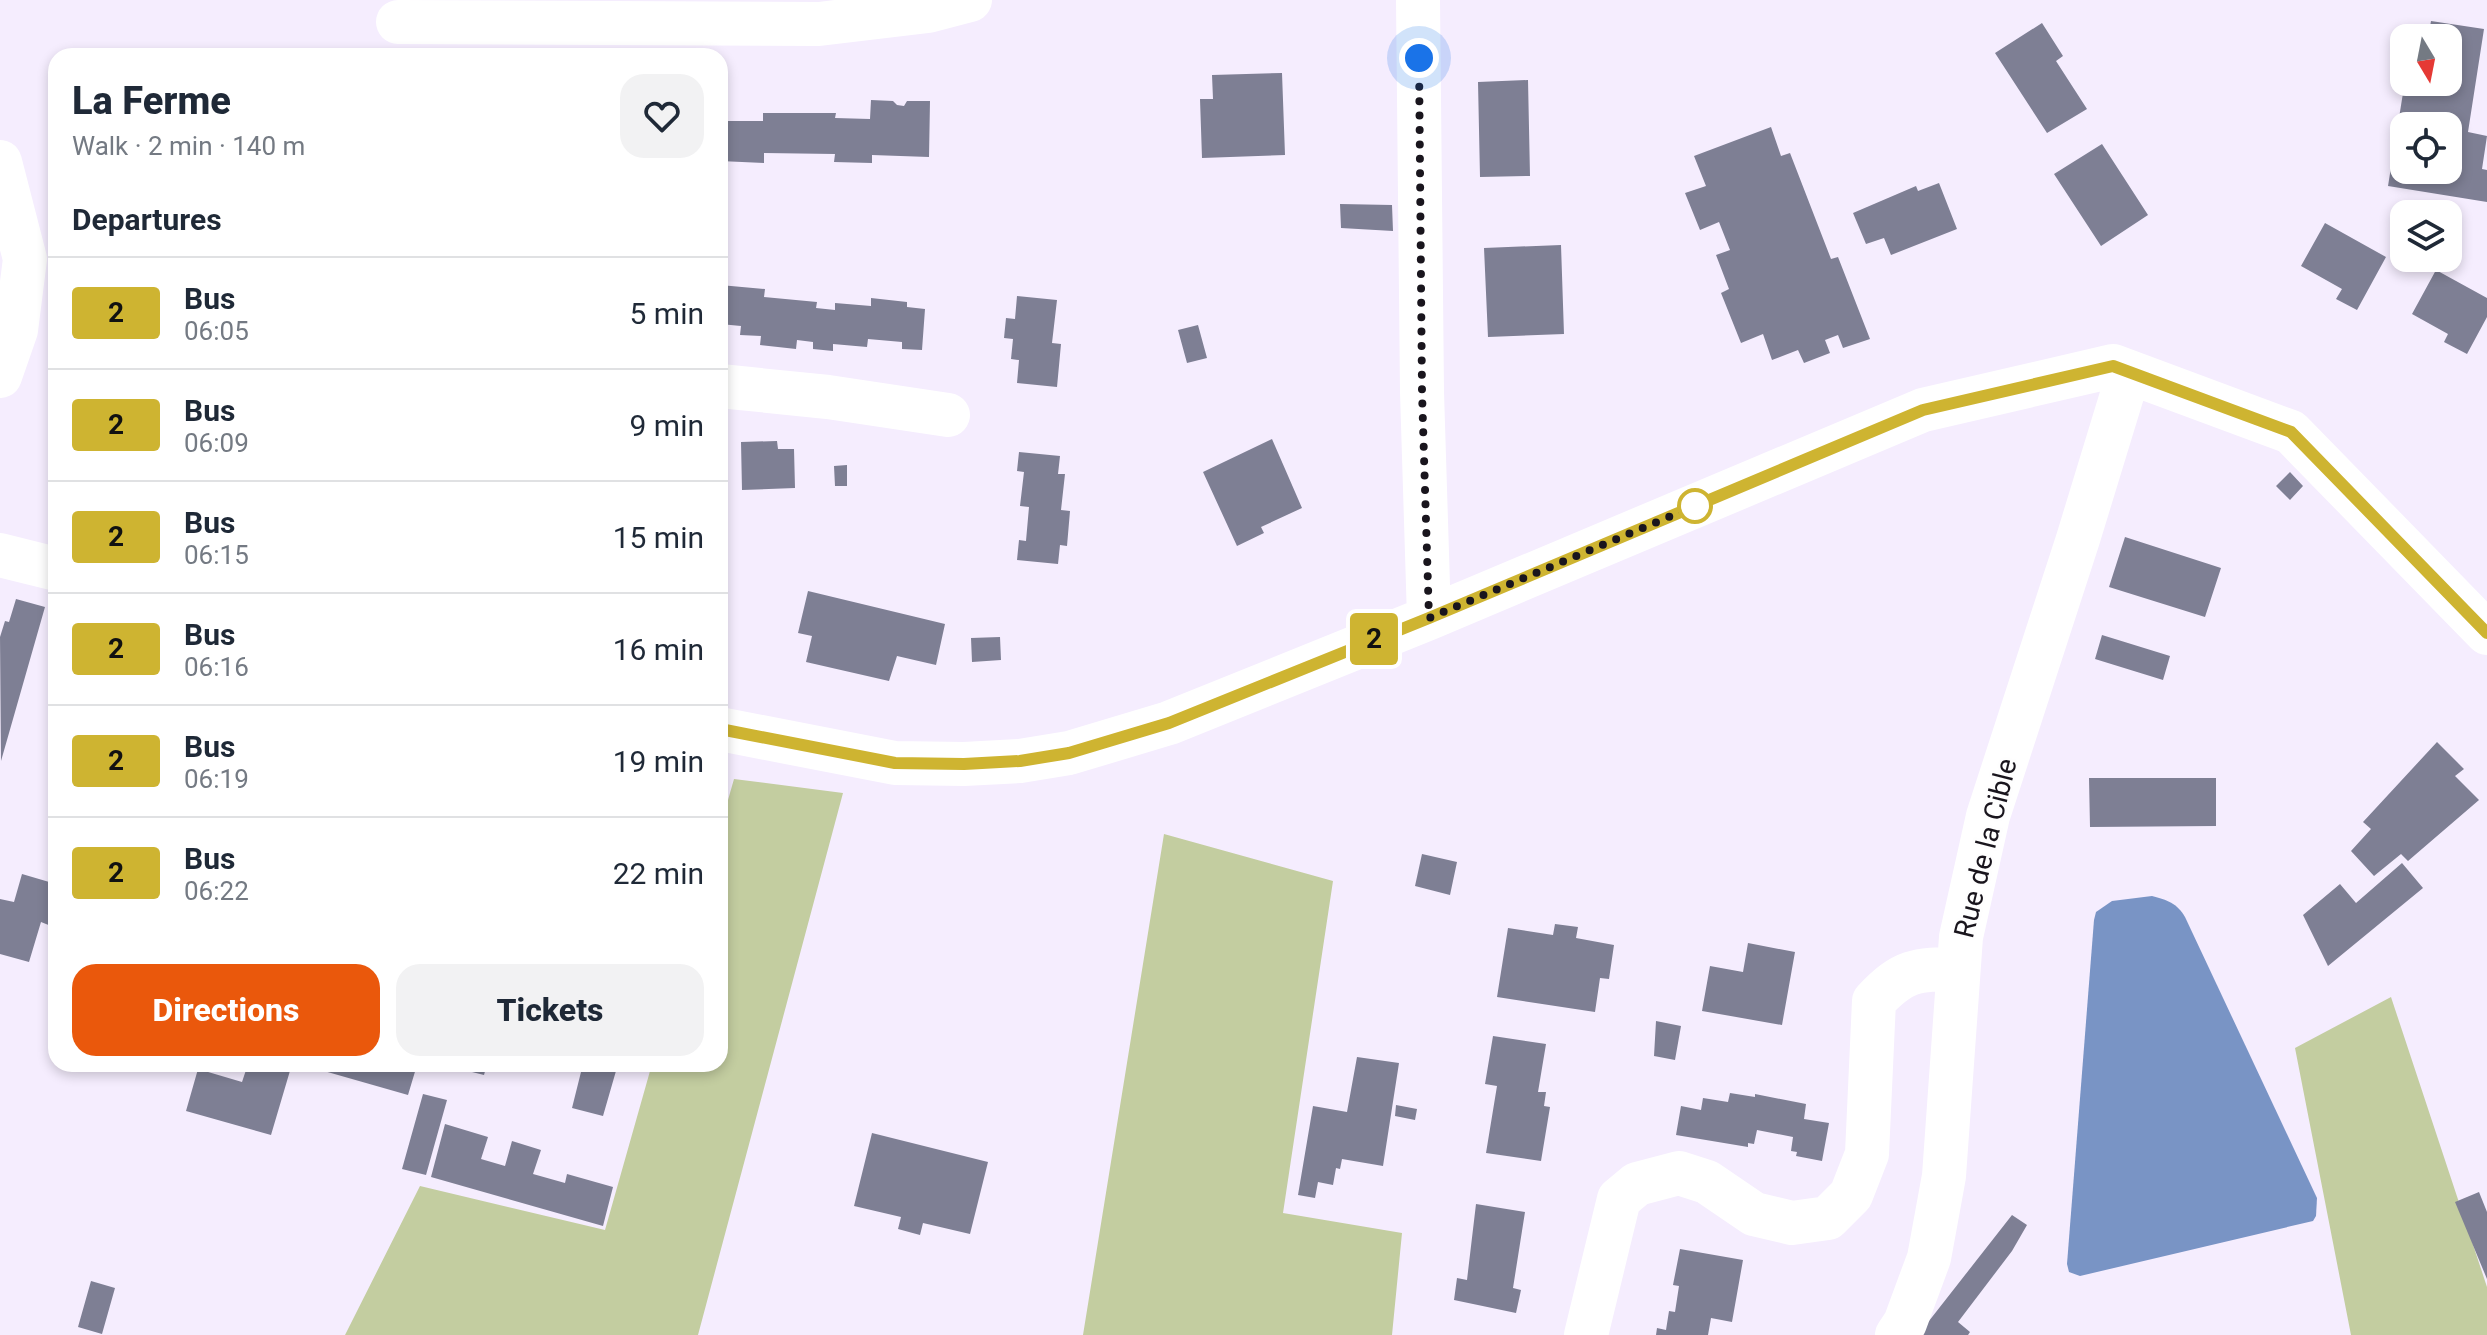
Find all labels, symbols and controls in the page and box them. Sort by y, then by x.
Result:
north arrow [2390,24,2462,96]
map controls [2390,24,2462,272]
your location [1399,38,1439,78]
button: heart [620,74,704,158]
text: La Ferme [72,79,231,123]
button: locate [2390,112,2462,184]
text: Walk · 2 min · 140 m [72,131,305,161]
button: layers [2390,200,2462,272]
text: Departures [72,202,222,237]
text: Bus [184,281,235,316]
text: 2 [108,296,124,329]
text: 5 min [630,296,704,331]
text: 06:05 [184,316,249,346]
text: Bus [184,393,235,428]
text: 2 [108,408,124,441]
text: 9 min [630,408,704,443]
text: 06:09 [184,428,249,458]
unlabelled marker [1678,489,1712,523]
text: Bus [184,505,235,540]
text: 2 [108,520,124,553]
text: 15 min [613,520,704,555]
text: 06:15 [184,540,249,570]
line badge: 2 [1348,613,1400,665]
text: Bus [184,617,235,652]
text: 2 [1366,622,1382,655]
text: 2 [108,632,124,665]
text: 16 min [613,632,704,667]
text: 06:16 [184,652,249,682]
text: Bus [184,729,235,764]
text: 2 [108,744,124,777]
text: 19 min [613,744,704,779]
street label: Rue de la Cible [1947,755,2024,941]
text: 06:19 [184,764,249,794]
text: Bus [184,841,235,876]
text: 2 [108,856,124,889]
text: 22 min [613,856,704,891]
text: 06:22 [184,876,249,906]
button: Directions [72,964,380,1056]
button: Tickets [396,964,704,1056]

